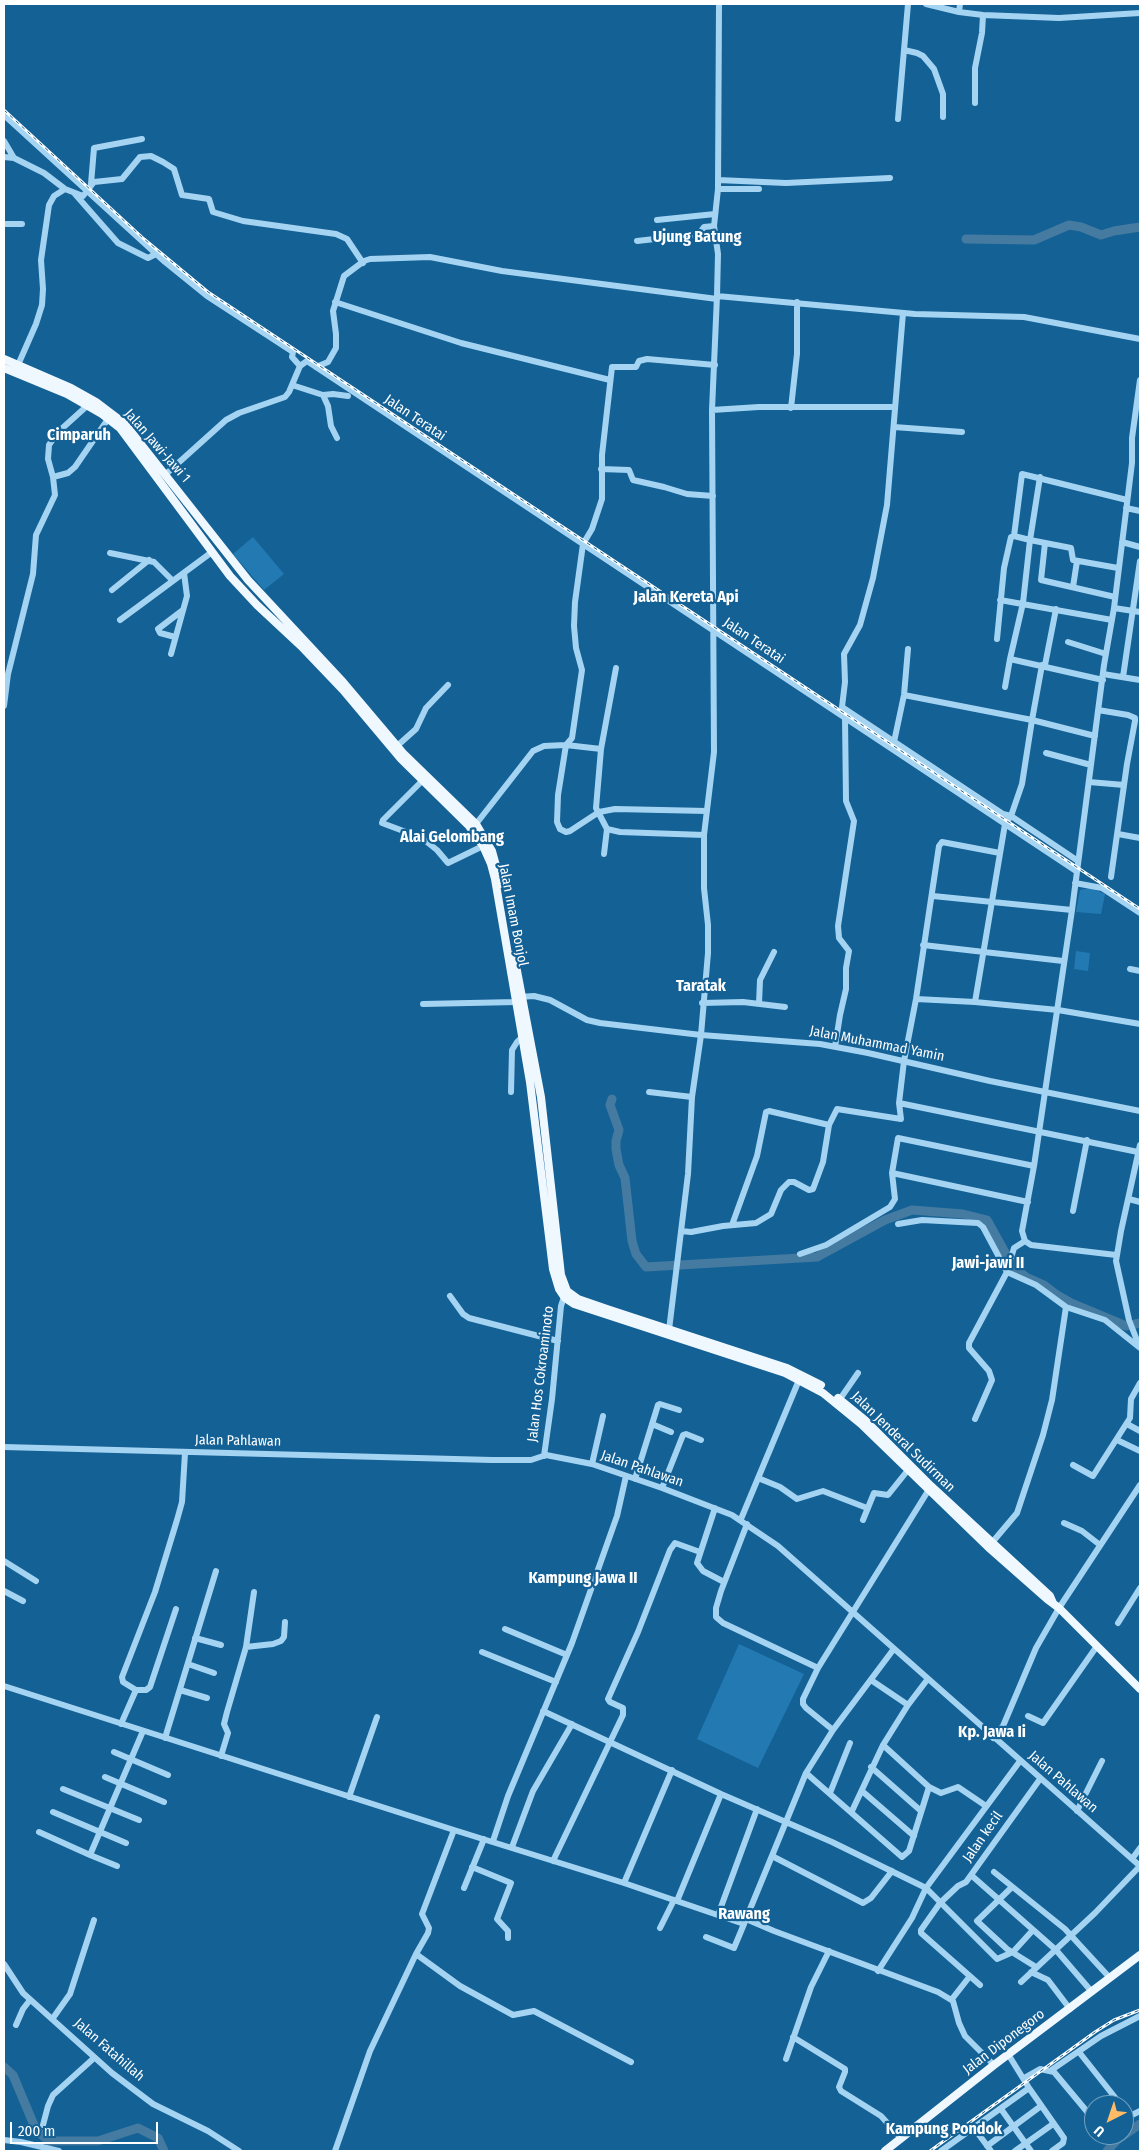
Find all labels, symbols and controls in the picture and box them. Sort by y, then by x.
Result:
district label: Ujung Batung [653,228,741,248]
street label: Jalan Teratai [381,391,449,445]
street label: Jalan Jawi-Jawi 1 [120,406,194,486]
district label: Cimparuh [47,426,111,446]
district label: Jalan Kereta Api [633,588,739,608]
street label: Jalan Teratai [720,614,788,668]
district label: Alai Gelombang [400,828,504,848]
street label: Jalan Imam Bonjol [495,862,531,968]
district label: Taratak [676,977,726,997]
street label: Jalan Muhammad Yamin [808,1023,946,1065]
district label: Jawi-jawi II [952,1254,1024,1274]
street label: Jalan Hos Cokroaminoto [524,1305,558,1443]
street label: Jalan Jenderal Sudirman [848,1388,958,1496]
street label: Jalan Pahlawan [195,1432,281,1450]
street label: Jalan Pahlawan [599,1447,685,1491]
district label: Kampung Jawa II [528,1569,638,1589]
district label: Kp. Jawa Ii [958,1723,1026,1743]
street label: Jalan Pahlawan [1025,1747,1101,1817]
street label: Jalan kecil [959,1808,1007,1866]
district label: Rawang [718,1905,770,1925]
street label: Jalan Diponegoro [960,2006,1048,2078]
street label: Jalan Fatahillah [70,2015,148,2085]
north arrow [1084,2095,1134,2145]
scale bar [12,2112,160,2144]
district label: Kampung Pondok [886,2120,1002,2140]
text: 200 m [18,2122,55,2140]
text: U [1091,2122,1108,2140]

